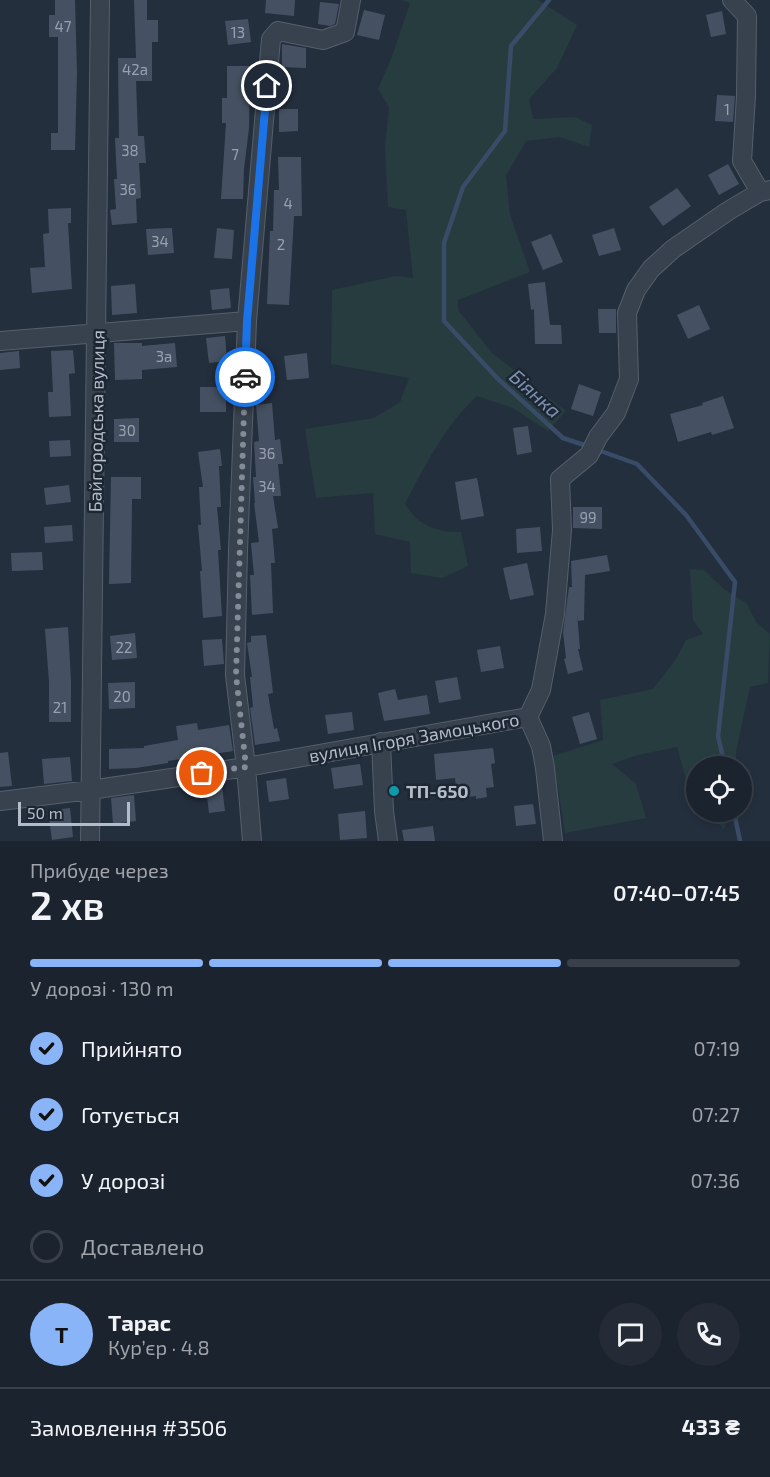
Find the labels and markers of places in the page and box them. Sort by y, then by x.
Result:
pin [241,60,292,111]
pin [176,747,227,798]
place label: ТП-650 [406,780,469,802]
marker: ТП-650 [387,784,401,798]

